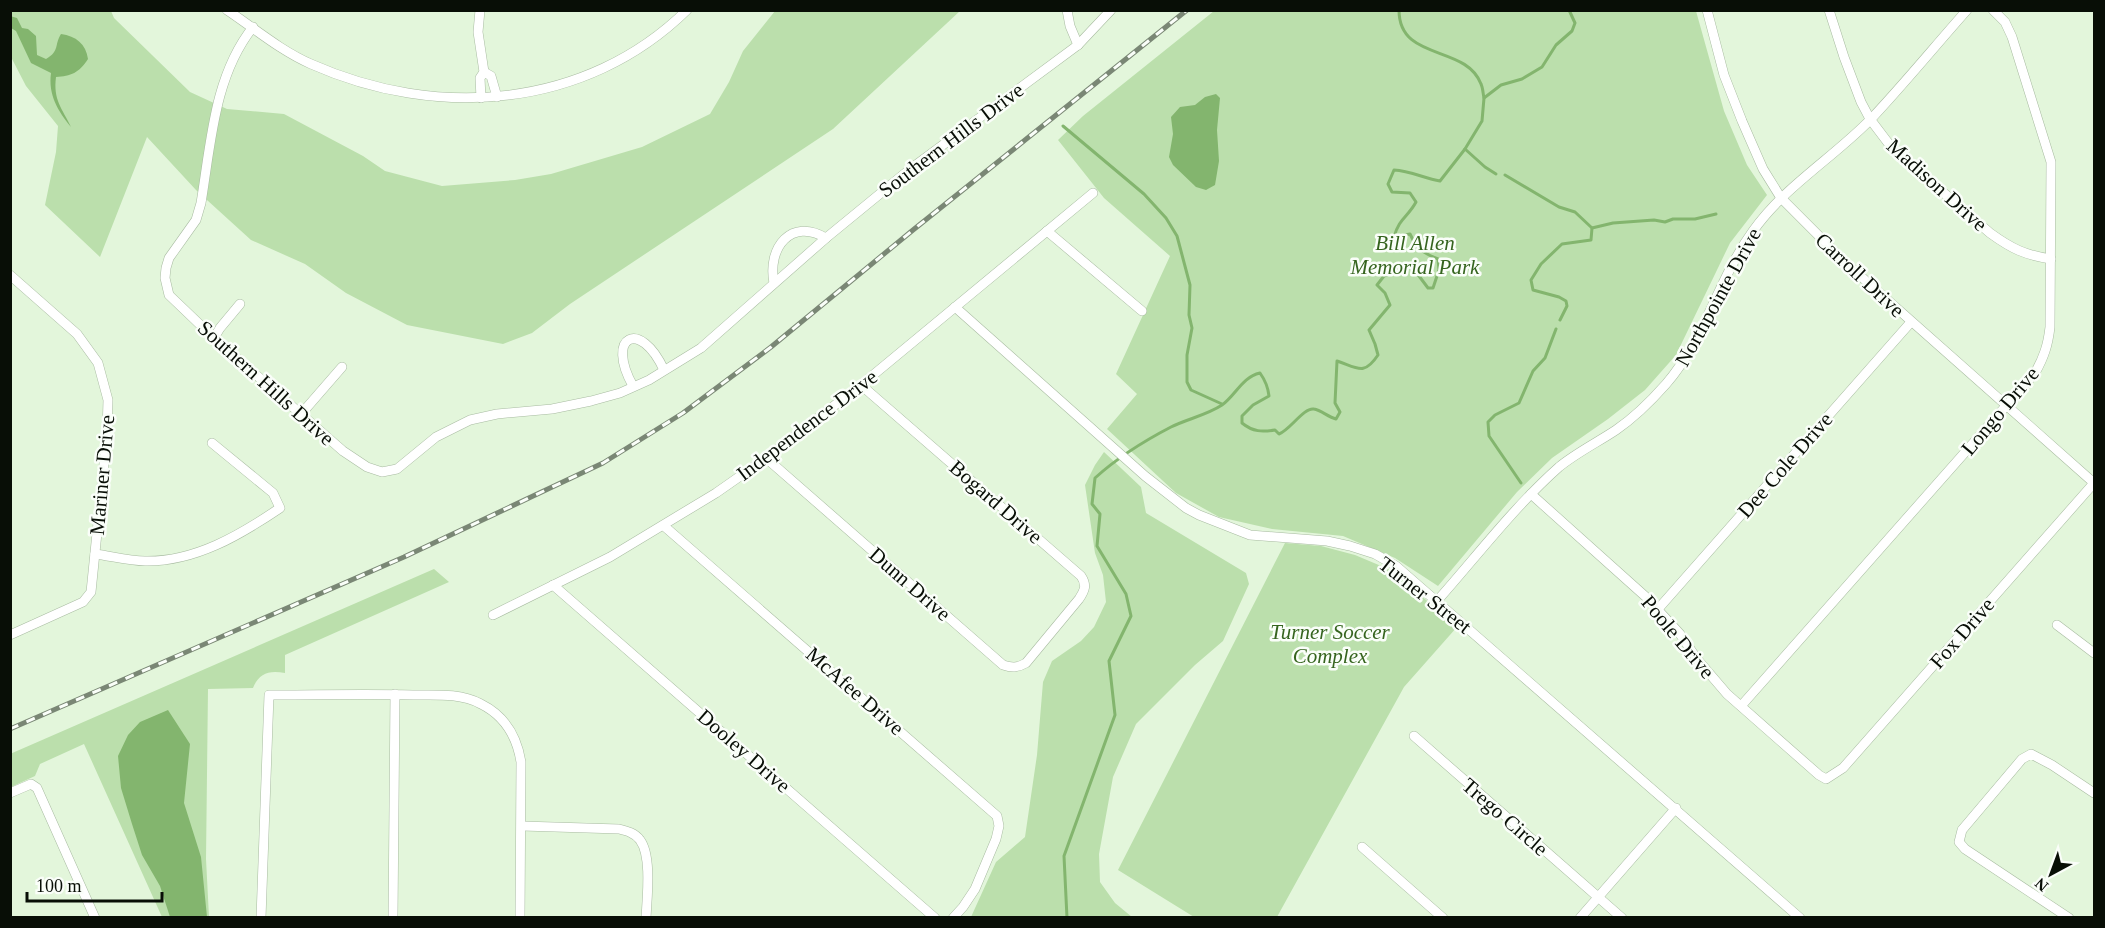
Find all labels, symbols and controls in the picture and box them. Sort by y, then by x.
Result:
street label: Southern Hills Drive [874,78,1028,202]
street label: Madison Drive [1882,134,1992,236]
street label: Northpointe Drive [1670,224,1766,370]
street label: Carroll Drive [1811,228,1909,322]
park label: Bill Allen Memorial Park [1350,231,1480,279]
street label: Southern Hills Drive [193,316,339,450]
street label: Longo Drive [1956,362,2044,460]
street label: Independence Drive [732,364,882,486]
street label: Dee Cole Drive [1733,407,1837,523]
street label: Mariner Drive [85,414,119,536]
street label: Bogard Drive [945,455,1047,549]
street label: Dunn Drive [864,542,956,626]
street label: Turner Street [1374,551,1476,639]
street label: Poole Drive [1636,591,1720,683]
street label: Fox Drive [1925,593,1999,673]
park label: Turner Soccer Complex [1270,620,1391,668]
street label: McAfee Drive [801,642,909,740]
street label: Dooley Drive [693,704,795,798]
street label: Trego Circle [1457,773,1553,861]
north arrow [2021,844,2081,904]
scale bar [27,865,162,903]
text: N [2031,874,2051,895]
text: 100 m [36,876,82,896]

